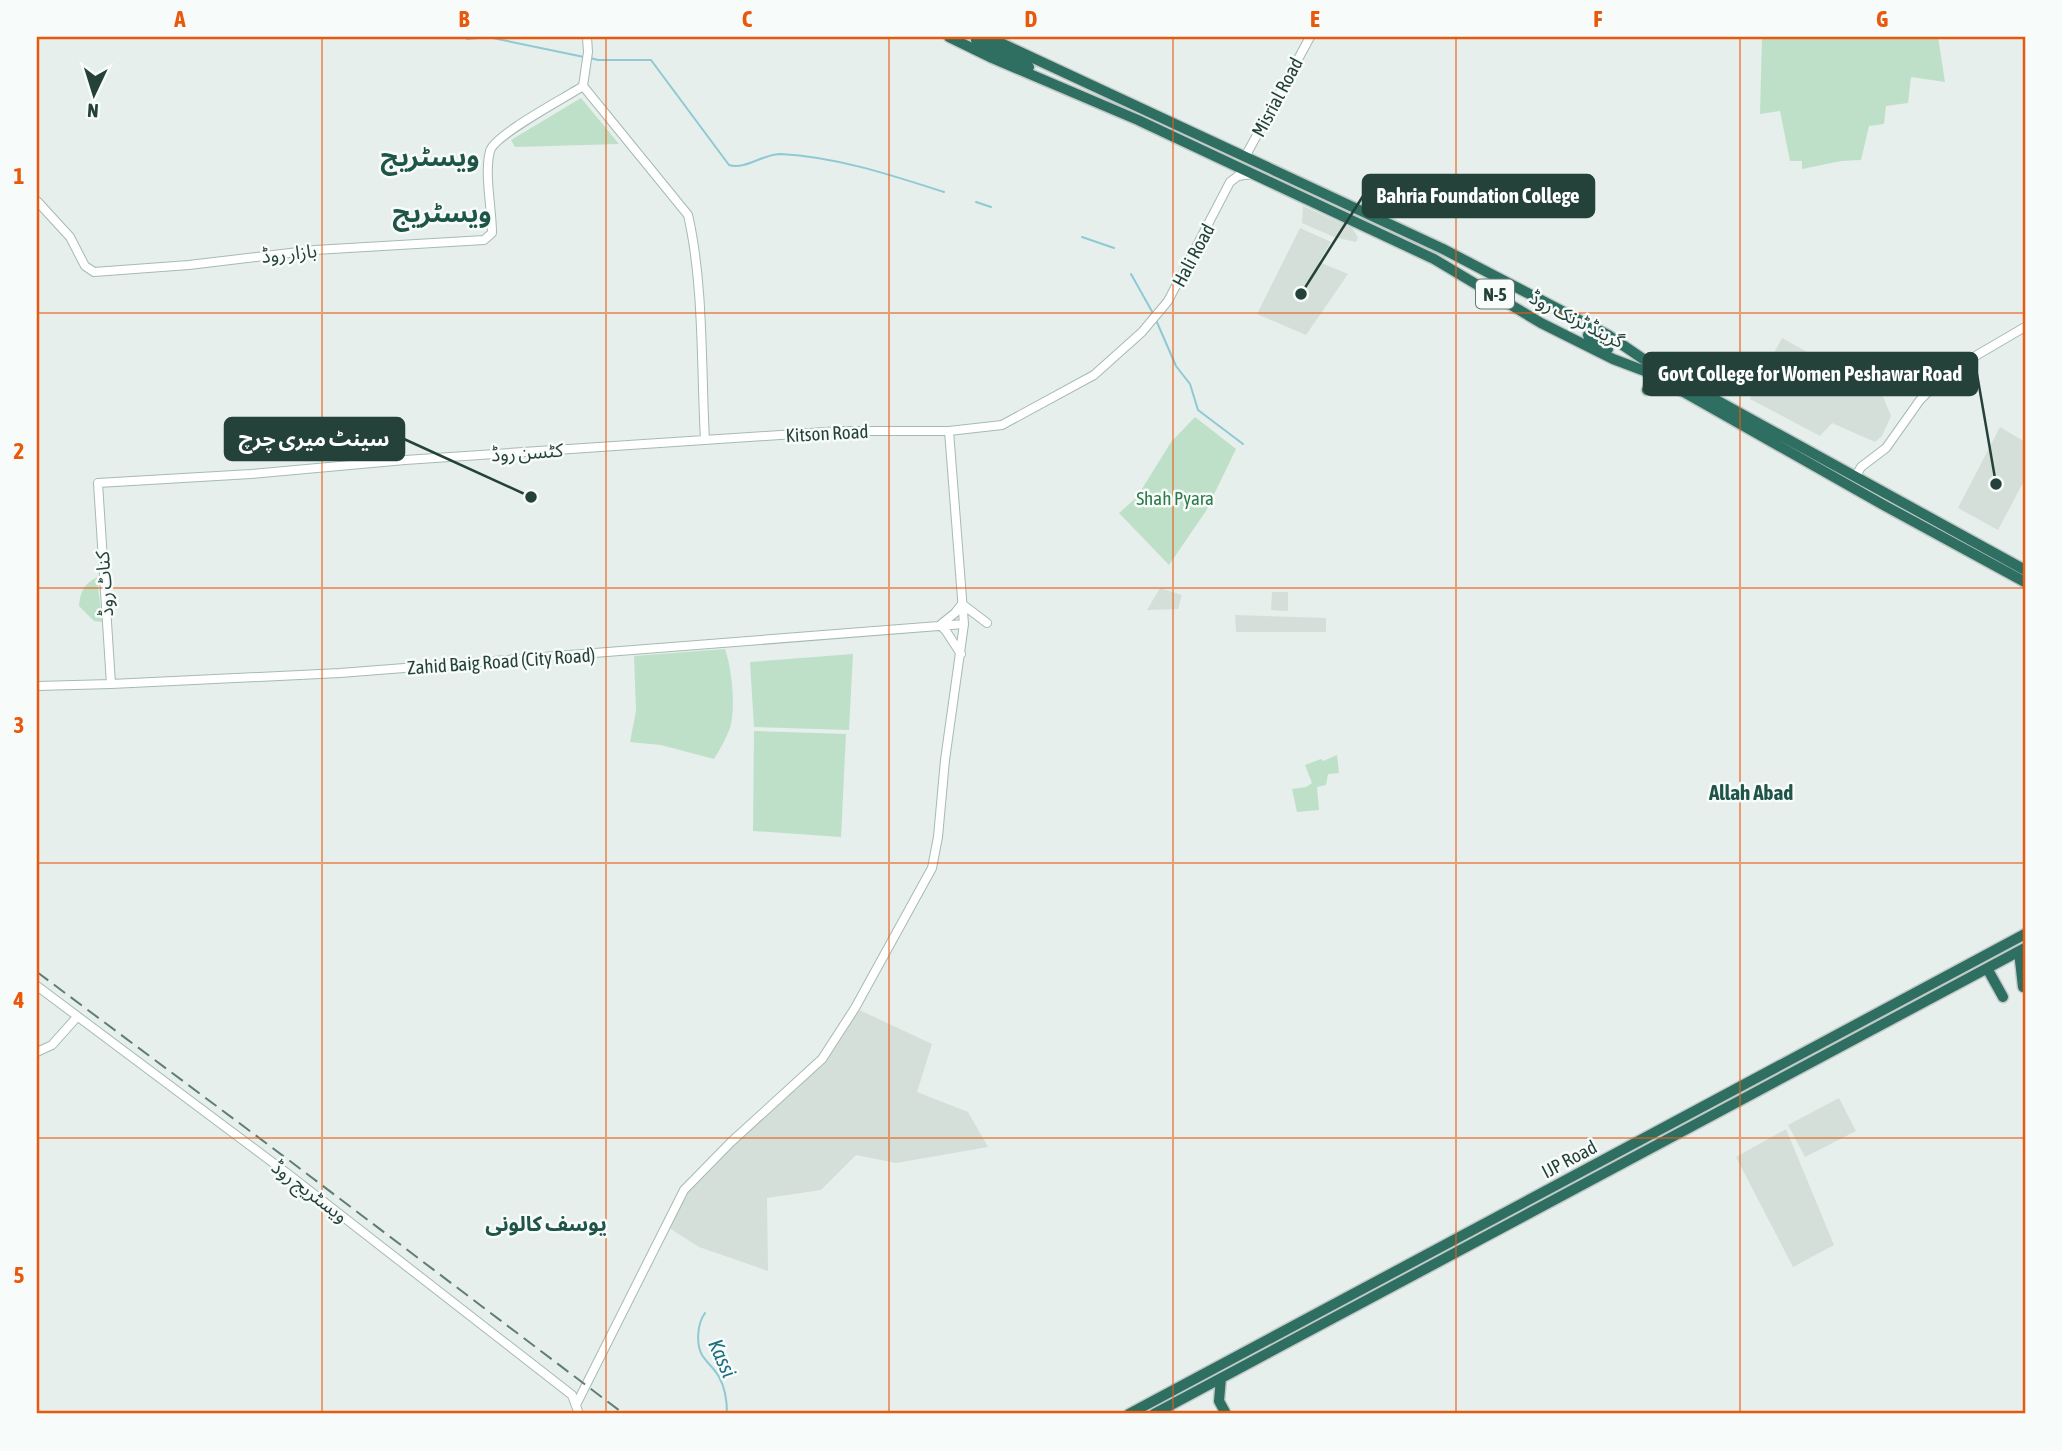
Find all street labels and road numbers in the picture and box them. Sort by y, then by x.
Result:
street label: Misrial Road [1247,54,1307,140]
street label: Hali Road [1167,220,1219,290]
street label: بازار روڈ [260,239,318,268]
road number: N-5 [1476,280,1514,308]
street label: گرینڈ ٹرنک روڈ [1526,286,1629,354]
street label: Kitson Road [785,420,869,446]
street label: کٹسن روڈ [490,438,565,466]
street label: کناٹ روڈ [91,549,118,618]
street label: Zahid Baig Road (City Road) [406,643,596,679]
street label: IJP Road [1538,1135,1600,1183]
street label: ویسٹریج روڈ [265,1155,352,1230]

